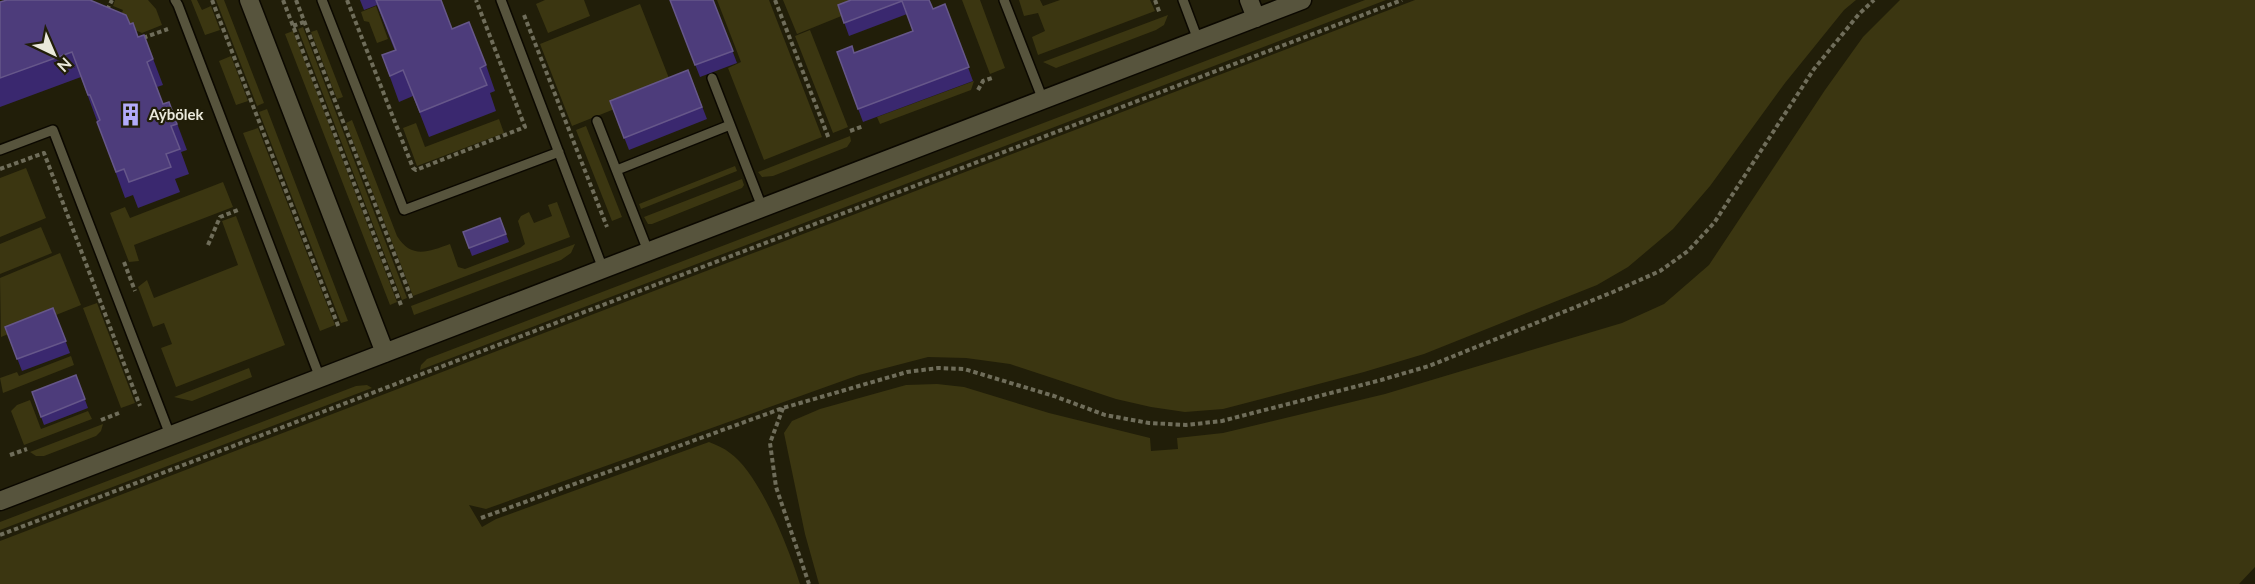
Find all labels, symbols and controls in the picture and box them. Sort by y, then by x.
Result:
north arrow [24,24,84,84]
text: N [54,54,76,76]
building icon: Aýbölek [118,101,144,127]
place label: Aýbölek [148,105,205,123]

